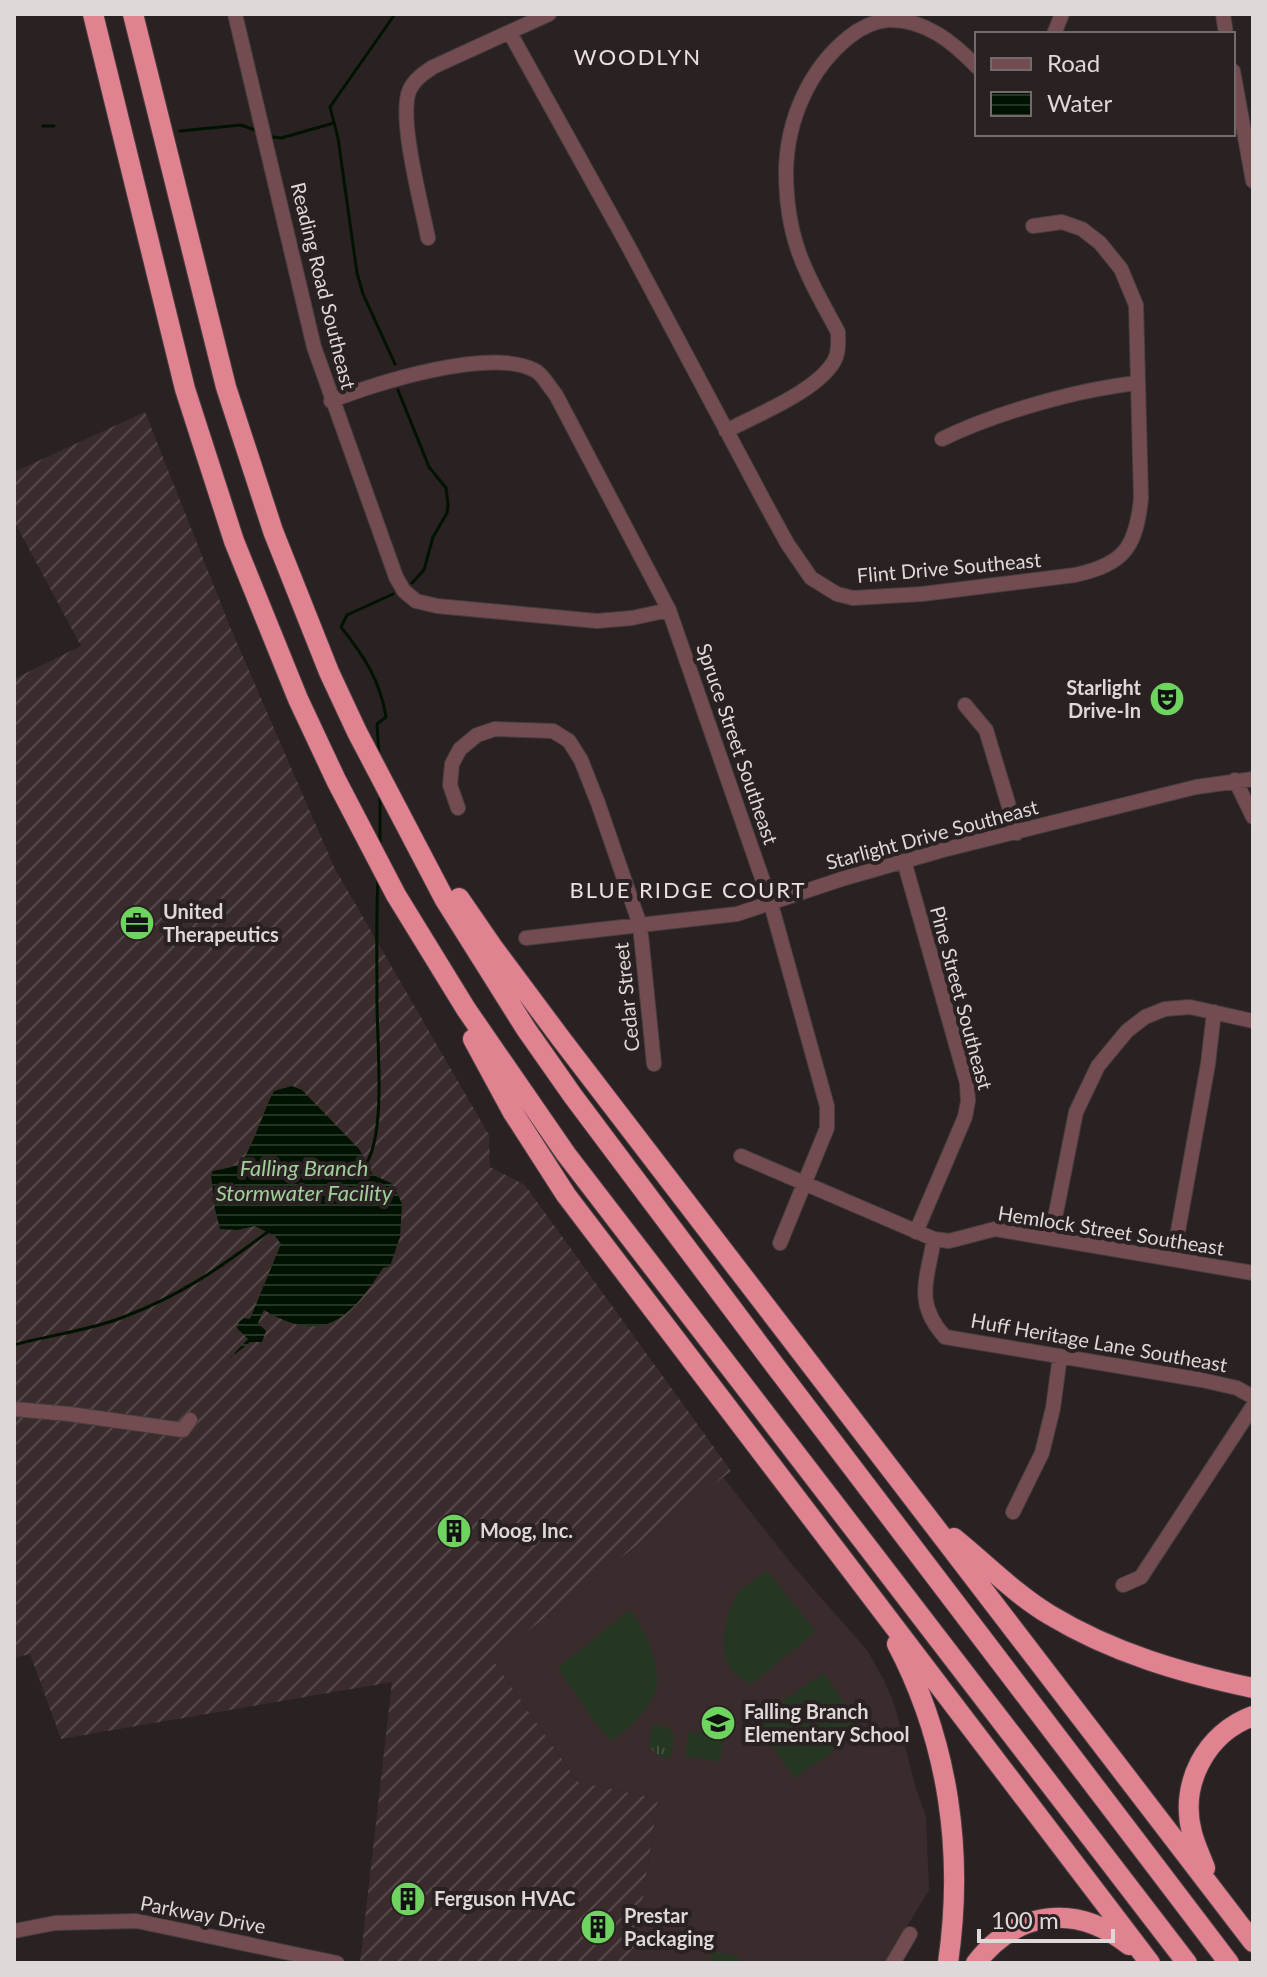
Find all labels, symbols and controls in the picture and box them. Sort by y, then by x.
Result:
legend [975,32,1235,136]
district label: WOODLYN [574,43,702,70]
text: Road [1047,48,1100,77]
text: Water [1047,88,1112,117]
street label: Reading Road Southeast [287,180,361,392]
street label: Flint Drive Southeast [856,547,1042,587]
street label: Spruce Street Southeast [692,640,784,847]
place label: Starlight Drive-In [1066,675,1142,722]
theatre icon: Starlight Drive-In [1148,680,1186,718]
street label: Starlight Drive Southeast [823,794,1041,874]
district label: BLUE RIDGE COURT [570,876,806,903]
place label: United Therapeutics [163,899,279,946]
street label: Pine Street Southeast [926,903,998,1092]
office icon: United Therapeutics [118,904,156,942]
street label: Cedar Street [608,941,644,1053]
water label: Falling Branch Stormwater Facility [216,1154,393,1206]
street label: Hemlock Street Southeast [996,1200,1226,1260]
street label: Huff Heritage Lane Southeast [969,1308,1229,1376]
building icon: Moog, Inc. [435,1512,473,1550]
place label: Moog, Inc. [480,1518,573,1542]
place label: Falling Branch Elementary School [744,1699,909,1746]
school or university icon: Falling Branch Elementary School [699,1704,737,1742]
building icon: Ferguson HVAC [389,1880,427,1918]
place label: Ferguson HVAC [434,1886,576,1910]
street label: Parkway Drive [139,1890,268,1938]
scale bar [979,1893,1113,1943]
place label: Prestar Packaging [624,1903,715,1950]
text: 100 m [991,1905,1059,1934]
building icon: Prestar Packaging [579,1908,617,1946]

